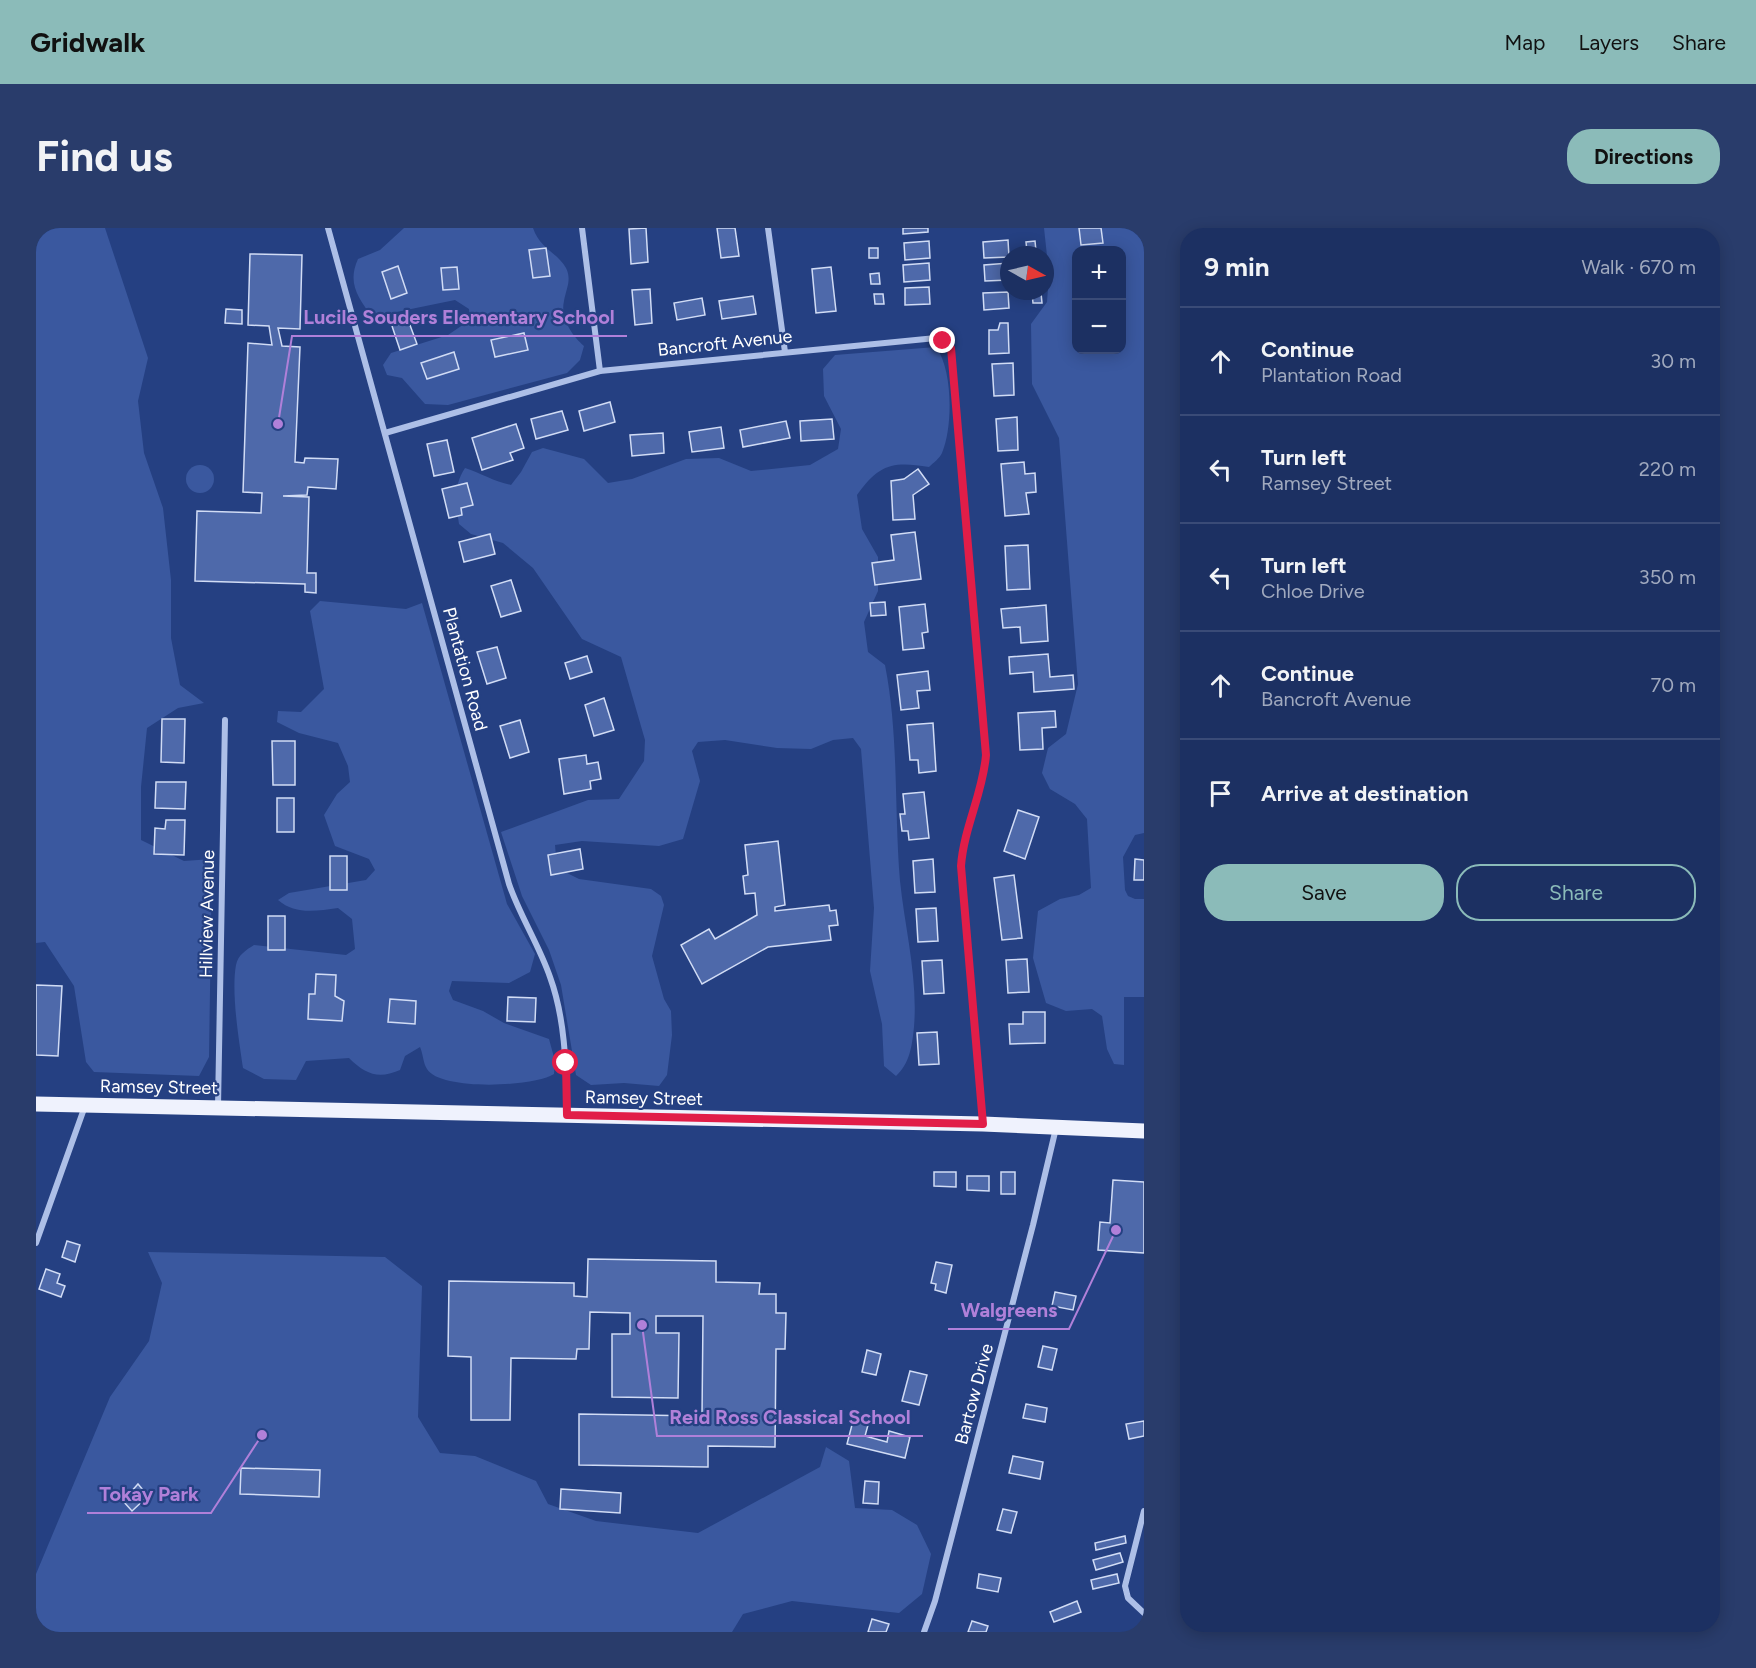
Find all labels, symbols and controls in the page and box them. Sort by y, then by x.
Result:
text: Gridwalk [30,25,145,59]
text: Map [1505,30,1545,55]
text: Layers [1578,30,1639,55]
text: Share [1672,30,1726,55]
button: Directions [1567,129,1720,184]
text: Find us [36,131,173,182]
north arrow [1000,246,1054,300]
map controls [1072,246,1126,354]
button: + [1072,246,1126,300]
text: 9 min [1204,251,1270,283]
text: Walk · 670 m [1582,255,1696,279]
callout: Lucile Souders Elementary School [292,298,627,336]
button: − [1072,300,1126,354]
text: Lucile Souders Elementary School [303,305,615,329]
street label: Bancroft Avenue [657,325,794,361]
route end [929,327,955,353]
text: Continue [1261,336,1354,363]
icon: ahead [1204,345,1237,378]
text: 30 m [1650,349,1696,373]
text: Plantation Road [1261,363,1402,387]
text: Turn left [1261,444,1347,471]
icon: left [1204,453,1237,486]
text: 220 m [1639,457,1696,481]
text: Ramsey Street [1261,471,1392,495]
text: Turn left [1261,552,1347,579]
icon: left [1204,561,1237,594]
text: 350 m [1639,565,1696,589]
text: Chloe Drive [1261,579,1365,603]
street label: Plantation Road [438,605,492,733]
text: Continue [1261,660,1354,687]
icon: ahead [1204,669,1237,702]
text: 70 m [1650,673,1696,697]
text: Bancroft Avenue [1261,687,1411,711]
icon: arrive [1204,777,1237,810]
text: Arrive at destination [1261,780,1469,807]
street label: Hillview Avenue [195,850,219,978]
button: Save [1204,864,1444,921]
button: Share [1456,864,1696,921]
route start [552,1049,578,1075]
street label: Ramsey Street [100,1075,218,1099]
street label: Ramsey Street [585,1086,703,1110]
callout: Walgreens [948,1291,1069,1329]
text: Walgreens [961,1298,1057,1322]
street label: Bartow Drive [950,1341,998,1447]
callout: Reid Ross Classical School [657,1398,923,1436]
text: Reid Ross Classical School [669,1405,911,1429]
callout: Tokay Park [87,1475,211,1513]
text: Tokay Park [99,1482,199,1506]

